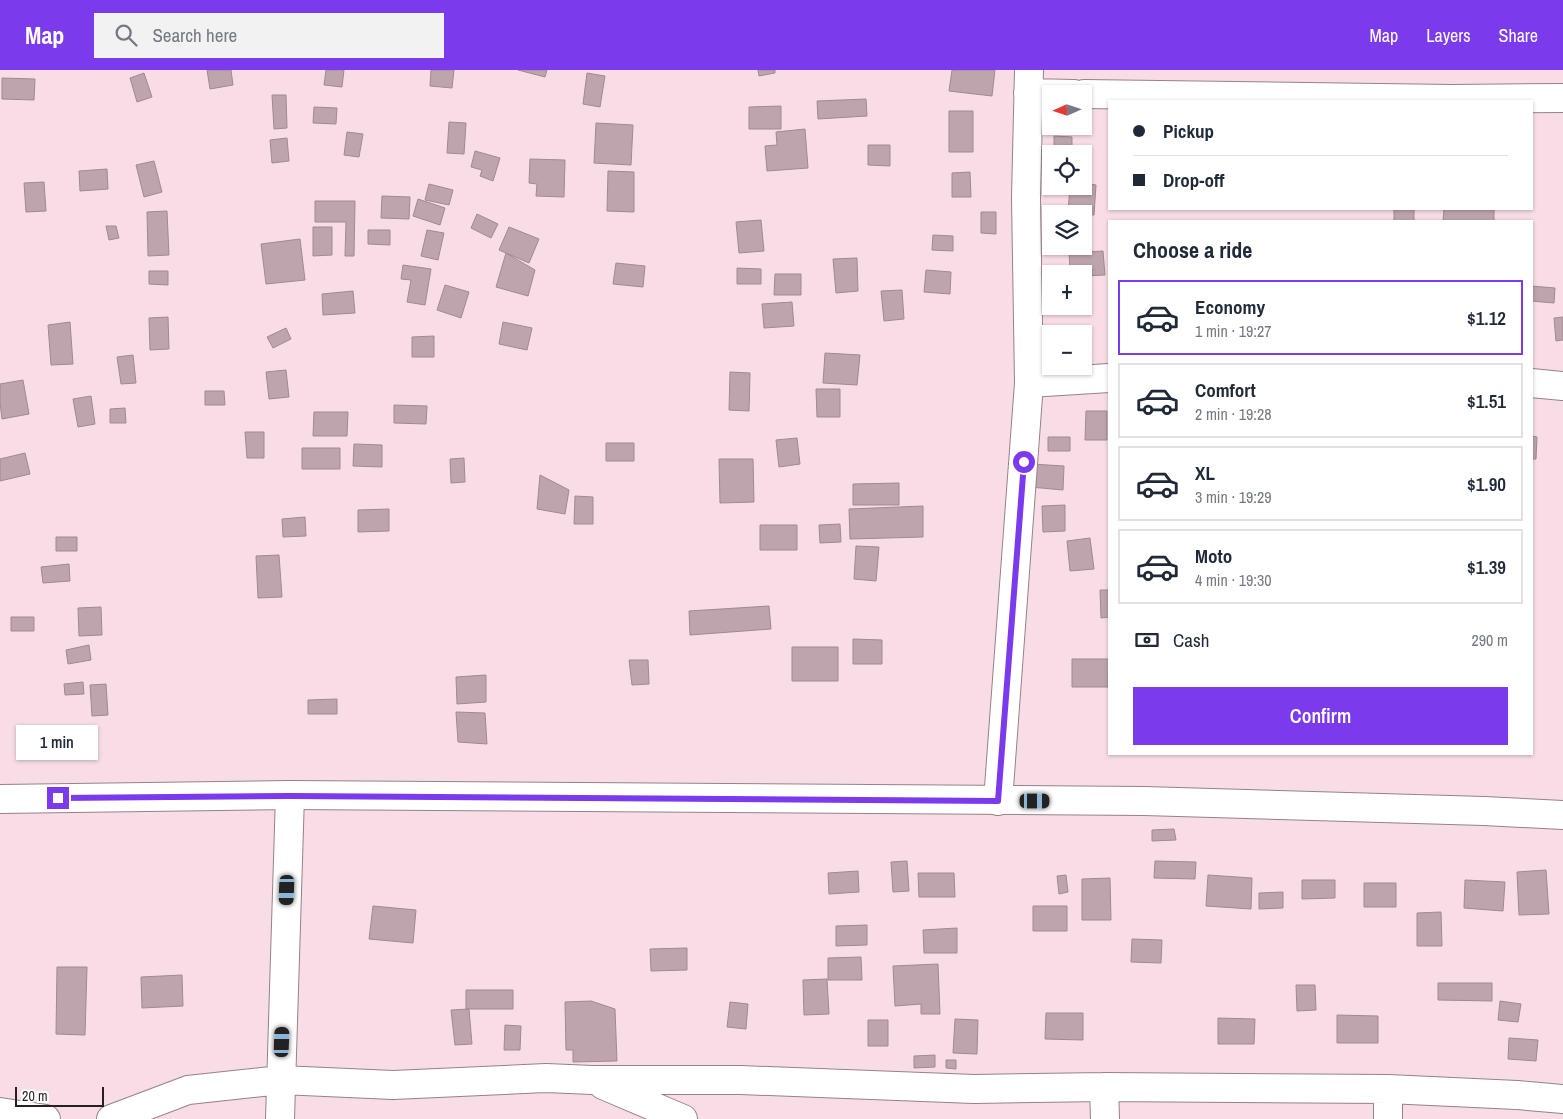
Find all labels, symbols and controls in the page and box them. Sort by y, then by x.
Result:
search box [94,13,444,58]
text: Map [25,19,64,51]
icon: search [112,21,140,49]
text: Search here [152,22,237,48]
text: Map [1370,23,1398,48]
text: Layers [1426,23,1471,48]
text: Share [1499,23,1538,48]
north arrow [1042,85,1092,135]
map controls [1042,85,1092,375]
text: Pickup [1163,118,1214,144]
button: locate [1042,145,1092,195]
text: Drop-off [1163,167,1224,193]
button: layers [1042,205,1092,255]
text: Choose a ride [1133,235,1252,265]
button: + [1042,265,1092,315]
text: Economy [1195,294,1265,320]
icon: car [1135,295,1180,340]
text: $1.12 [1467,305,1506,331]
text: 1 min · 19:27 [1195,320,1272,342]
button: − [1042,325,1092,375]
text: Comfort [1195,377,1256,403]
icon: car [1135,378,1180,423]
text: $1.51 [1467,388,1506,414]
text: 2 min · 19:28 [1195,403,1272,425]
route start [1013,451,1035,473]
text: XL [1195,460,1215,486]
icon: car [1135,461,1180,506]
text: $1.90 [1467,471,1506,497]
text: 3 min · 19:29 [1195,486,1272,508]
text: Moto [1195,543,1232,569]
icon: car [1135,544,1180,589]
text: $1.39 [1467,554,1506,580]
text: 4 min · 19:30 [1195,569,1272,591]
icon: cash [1133,626,1161,654]
text: Cash [1173,627,1209,653]
text: 290 m [1472,629,1508,651]
button: Confirm [1133,687,1508,745]
callout: 1 min [17,726,99,760]
text: 1 min [40,731,74,753]
route end [47,787,69,809]
car [1020,794,1050,809]
car [278,875,295,905]
car [273,1027,290,1057]
scale bar [15,1084,104,1107]
text: 20 m [22,1087,48,1105]

